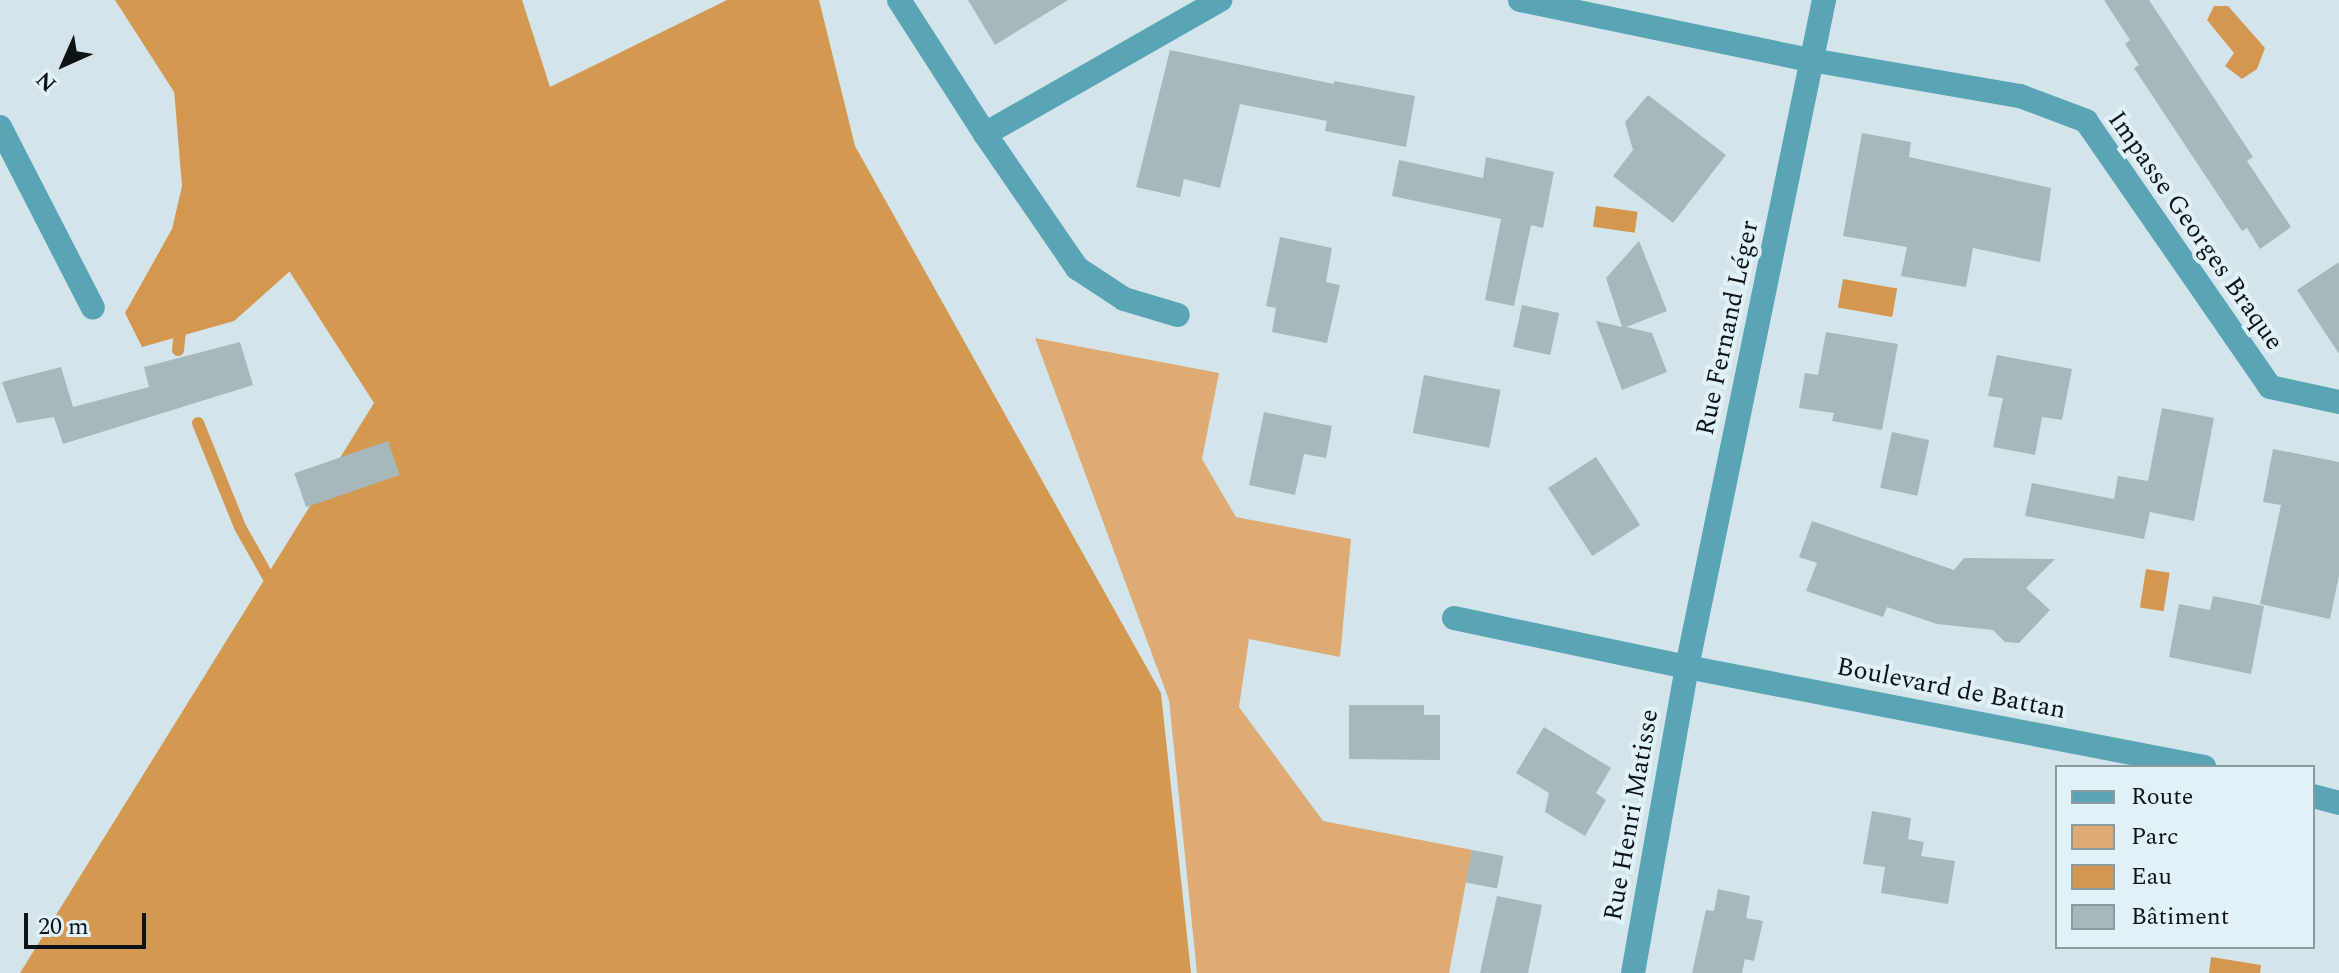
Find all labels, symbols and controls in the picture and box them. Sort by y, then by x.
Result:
north arrow [24,24,104,104]
text: N [29,63,65,99]
street label: Impasse Georges Braque [2101,105,2289,357]
street label: Rue Fernand Léger [1690,218,1766,438]
street label: Boulevard de Battan [1834,652,2068,726]
street label: Rue Henri Matisse [1598,707,1666,923]
legend [2055,765,2315,949]
text: Route [2131,779,2193,815]
text: Parc [2131,819,2179,855]
text: Eau [2131,859,2172,895]
scale bar [28,897,150,947]
text: Bâtiment [2131,899,2229,935]
text: 20 m [38,909,89,945]

